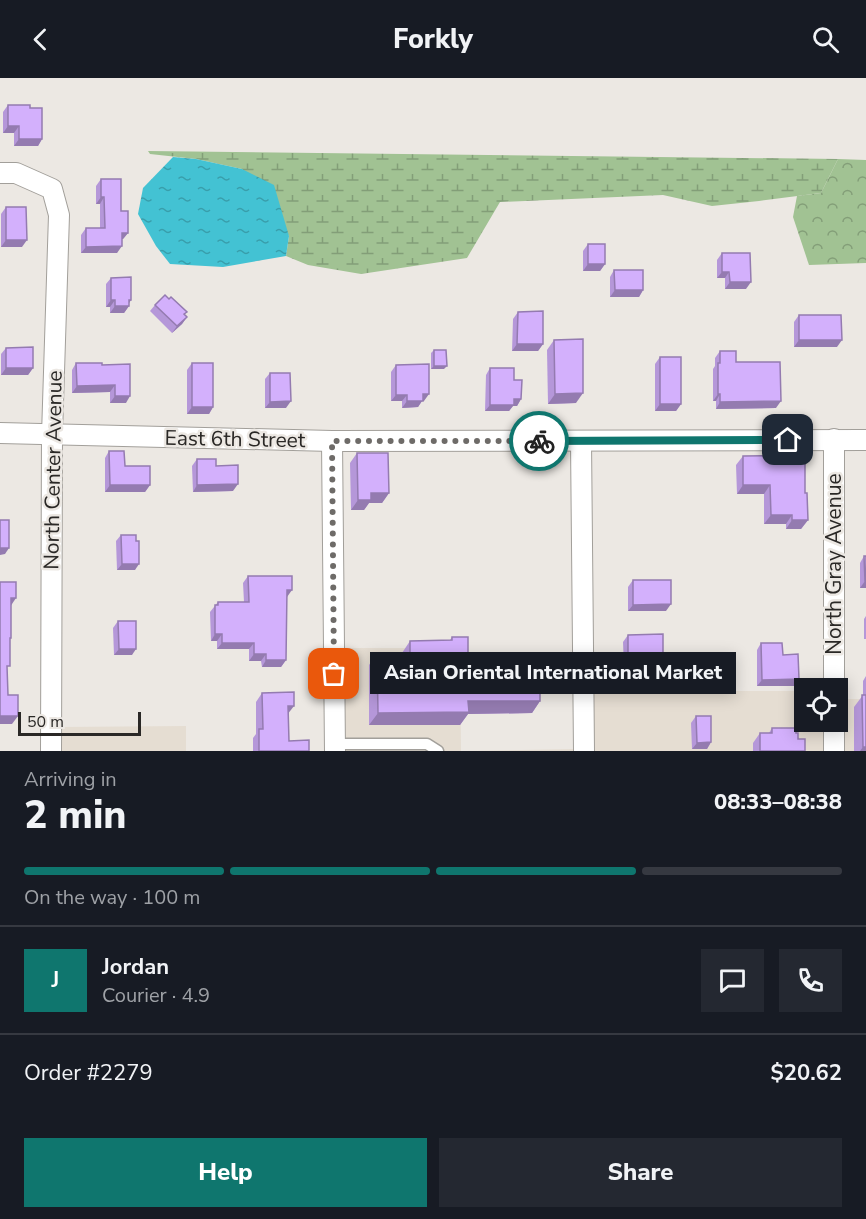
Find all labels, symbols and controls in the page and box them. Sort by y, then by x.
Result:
text: Forkly [393,21,473,58]
icon: back [24,23,57,56]
icon: search [809,23,842,56]
street label: North Center Avenue [37,370,69,570]
courier [509,411,569,471]
pin [762,414,813,465]
icon: home [771,423,804,456]
street label: East 6th Street [165,424,306,454]
icon: bike [523,425,556,458]
street label: North Gray Avenue [820,473,848,655]
pin [308,648,359,699]
callout: Asian Oriental International Market [370,653,736,695]
icon: bag [317,657,350,690]
text: Asian Oriental International Market [384,659,722,686]
map controls [794,678,848,732]
button: locate [794,678,848,732]
scale bar [18,709,141,736]
text: 50 m [27,711,64,733]
text: Arriving in [24,766,117,793]
text: 08:33–08:38 [714,787,842,817]
text: 2 min [24,789,127,842]
text: On the way · 100 m [24,884,200,911]
button: chat [701,949,764,1012]
button: phone [779,949,842,1012]
text: Jordan [102,952,169,982]
text: J [52,965,59,995]
text: Courier · 4.9 [102,982,210,1009]
text: Order #2279 [24,1058,153,1088]
text: $20.62 [771,1058,842,1088]
button: Help [24,1138,427,1207]
button: Share [439,1138,842,1207]

